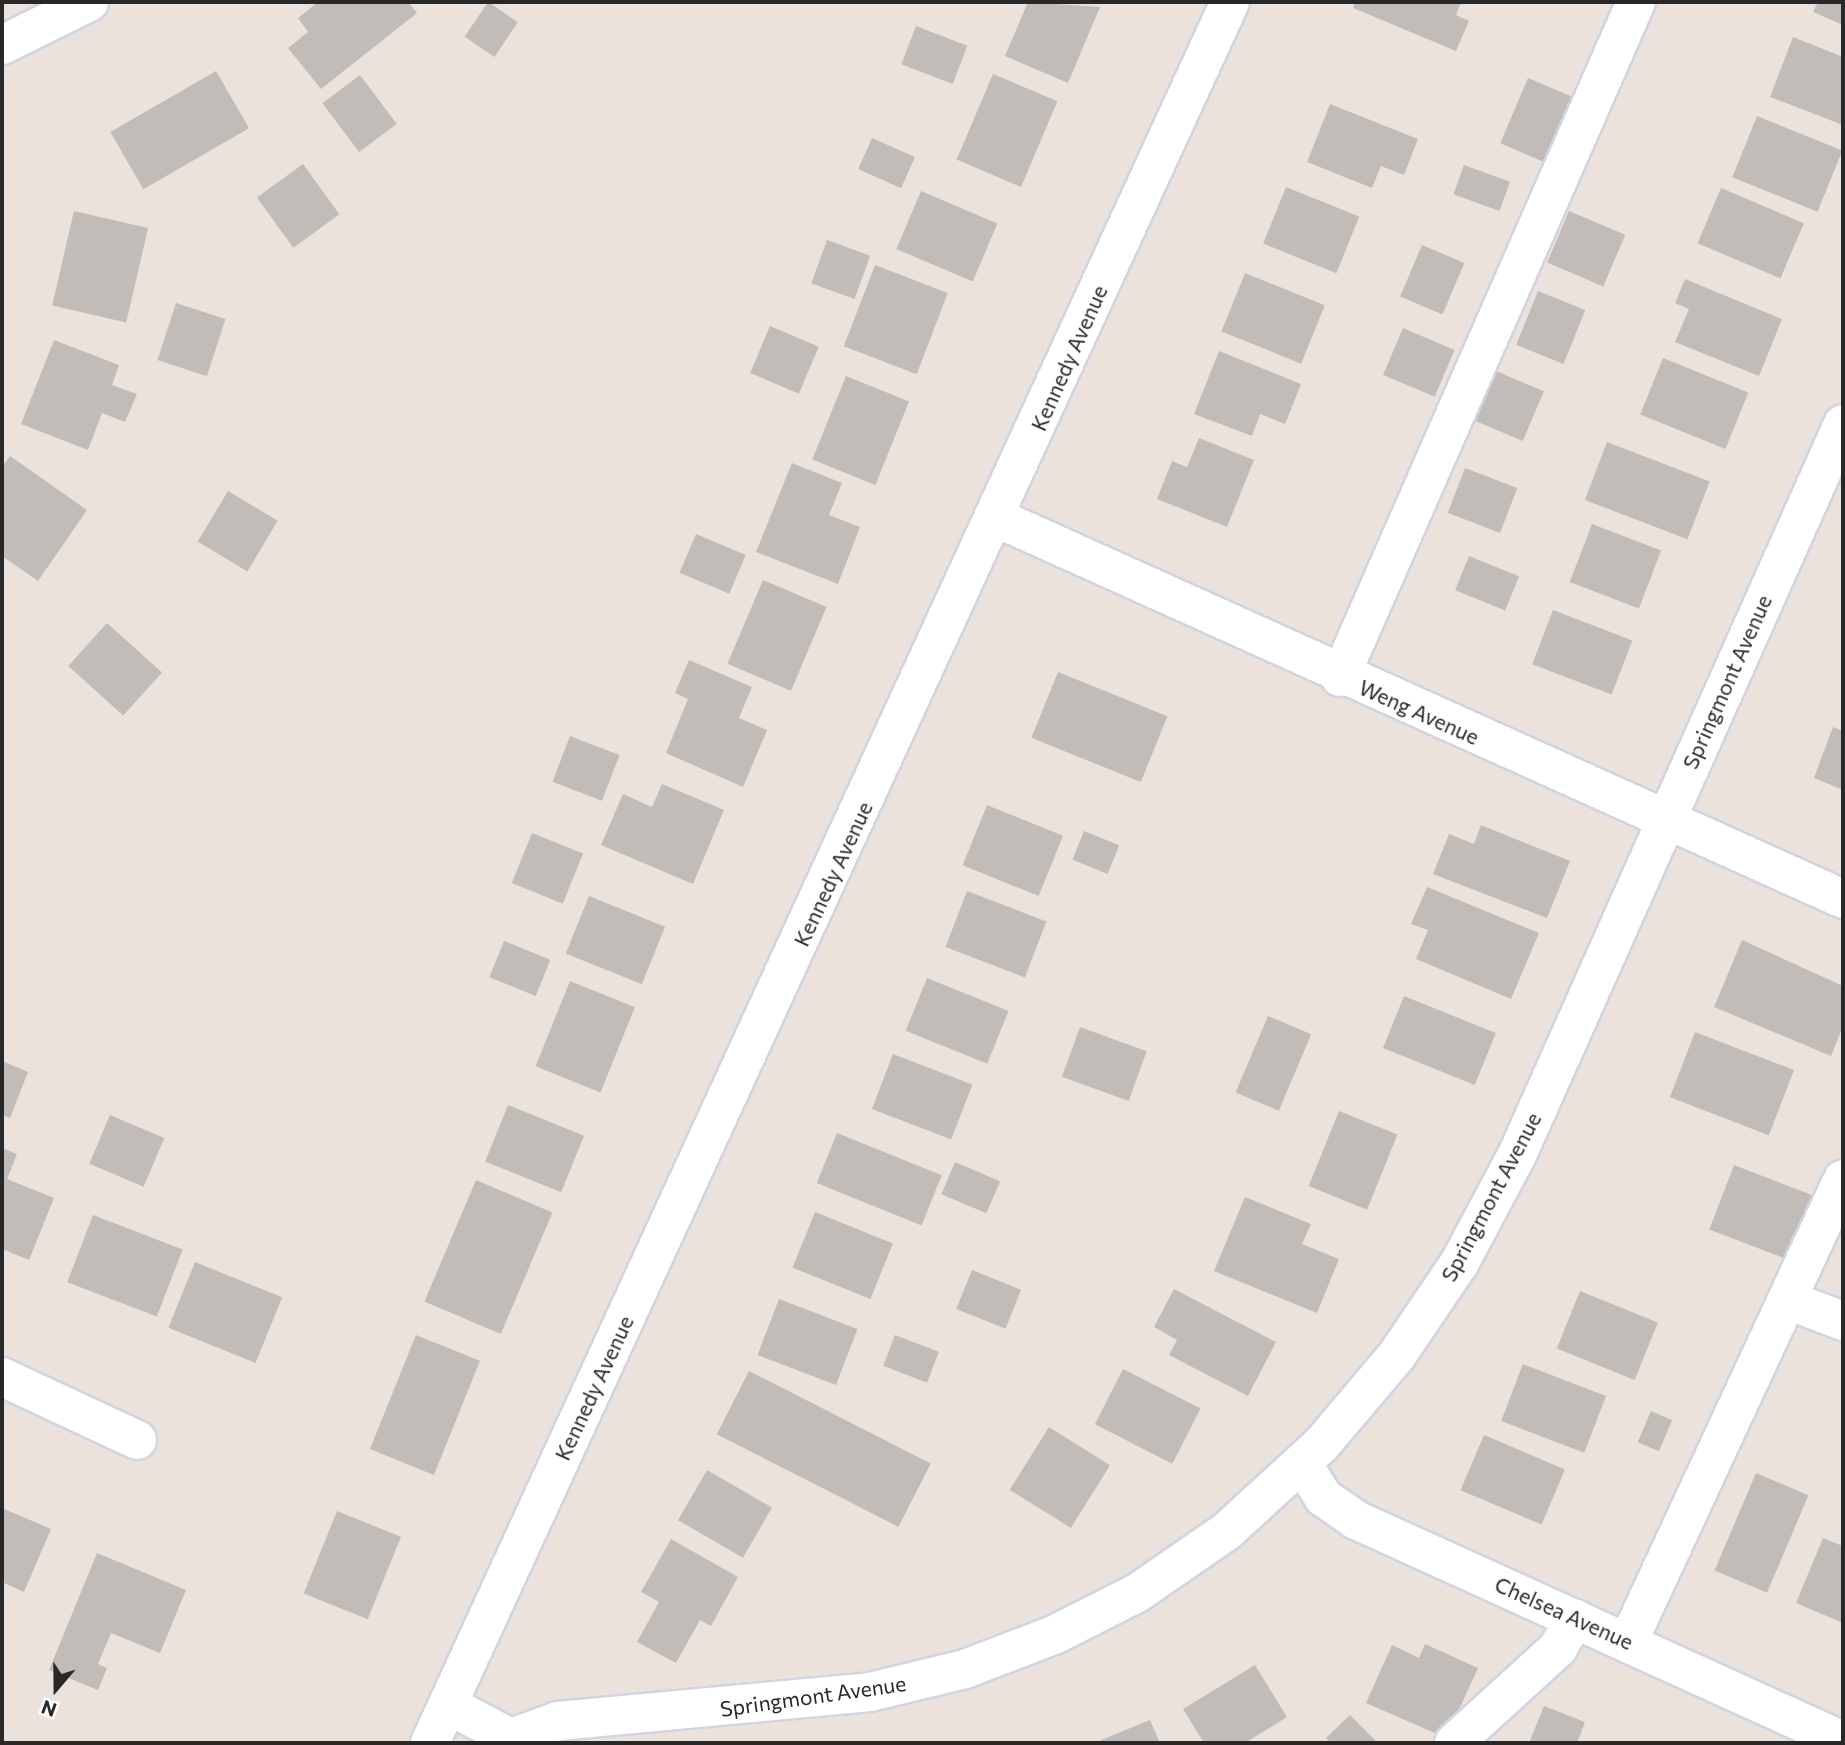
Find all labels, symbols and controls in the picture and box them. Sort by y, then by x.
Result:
street label: Kennedy Avenue [1026,281,1112,435]
street label: Springmont Avenue [1677,591,1777,773]
street label: Weng Avenue [1355,674,1483,750]
street label: Kennedy Avenue [788,798,878,950]
street label: Springmont Avenue [1436,1108,1546,1286]
street label: Kennedy Avenue [549,1312,639,1464]
street label: Chelsea Avenue [1491,1571,1637,1655]
north arrow [21,1654,91,1724]
street label: Springmont Avenue [718,1670,908,1722]
text: N [38,1696,59,1722]

